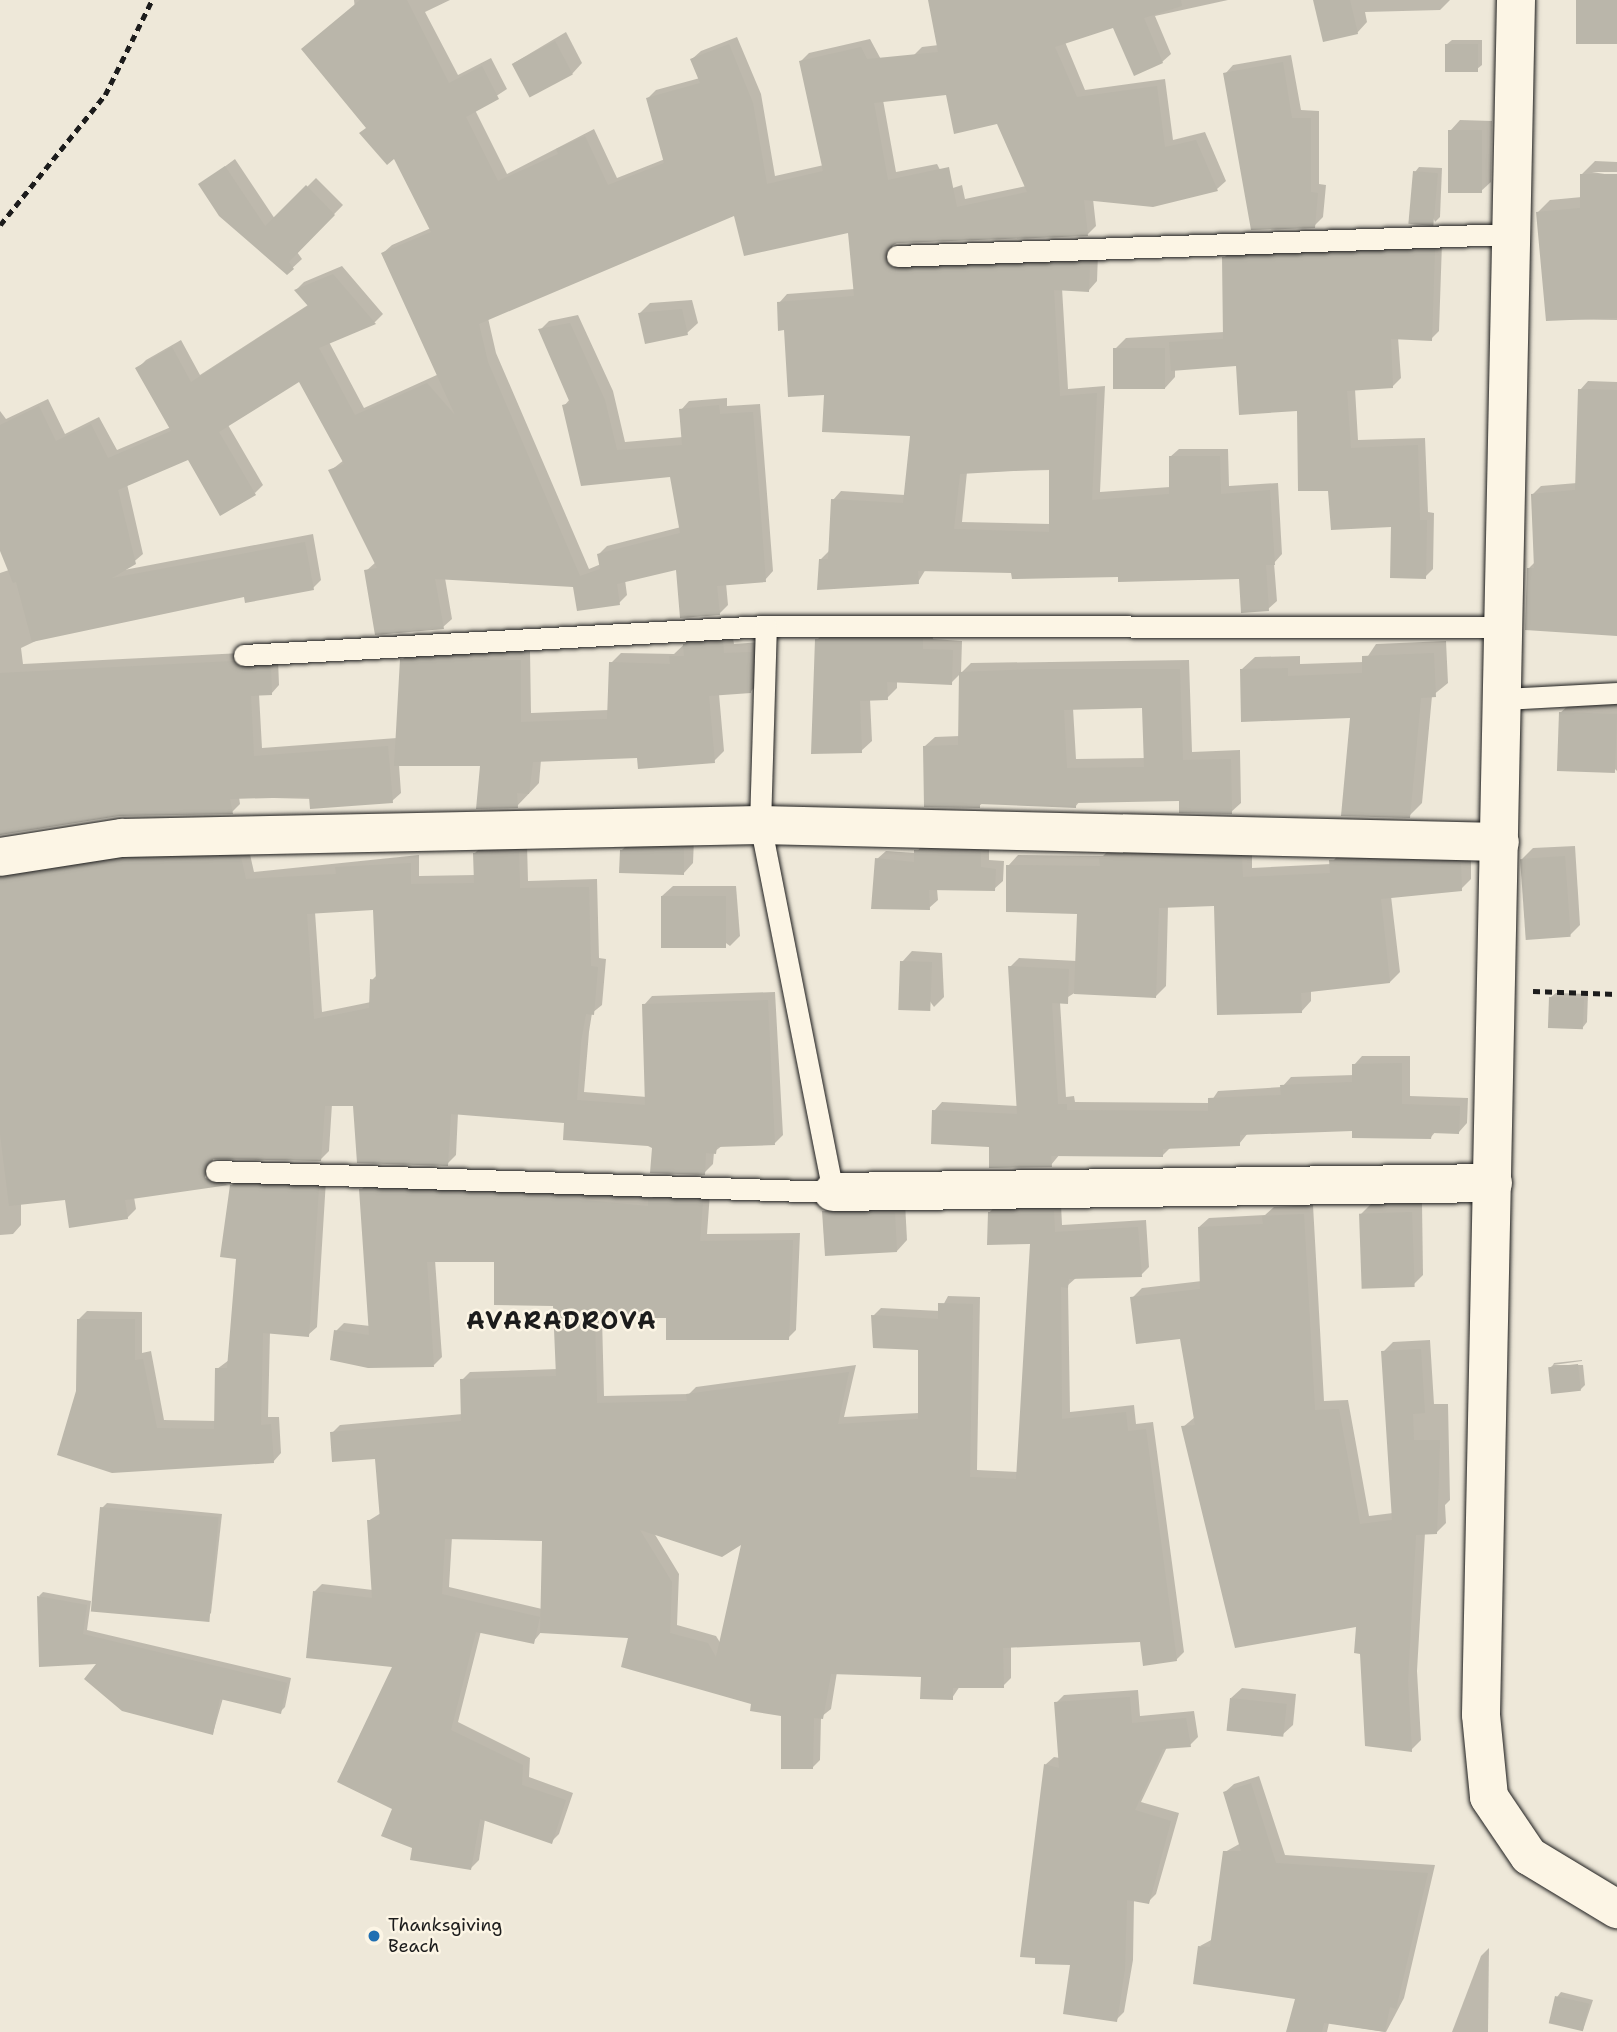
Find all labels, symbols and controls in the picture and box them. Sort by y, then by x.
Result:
district label: AVARADROVA [468,1308,656,1336]
place label: Thanksgiving Beach [388,1915,502,1958]
marker: Thanksgiving Beach [366,1928,382,1944]

